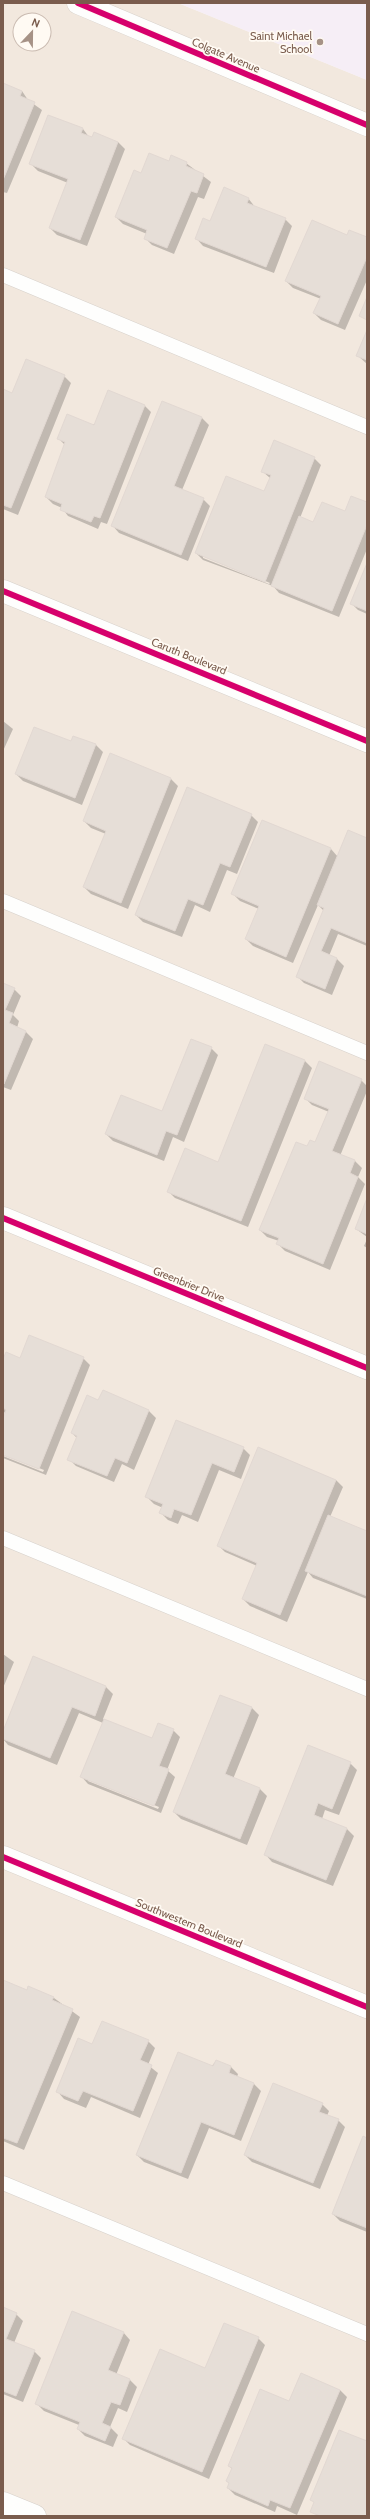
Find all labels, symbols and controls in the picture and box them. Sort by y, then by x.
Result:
north arrow [12,12,52,52]
text: N [30,15,42,31]
place label: Saint Michael School [250,29,312,56]
street label: Colgate Avenue [190,34,262,76]
marker: Saint Michael School [315,37,325,47]
street label: Caruth Boulevard [149,635,229,677]
street label: Greenbrier Drive [151,1263,227,1305]
street label: Southwestern Boulevard [134,1895,244,1951]

